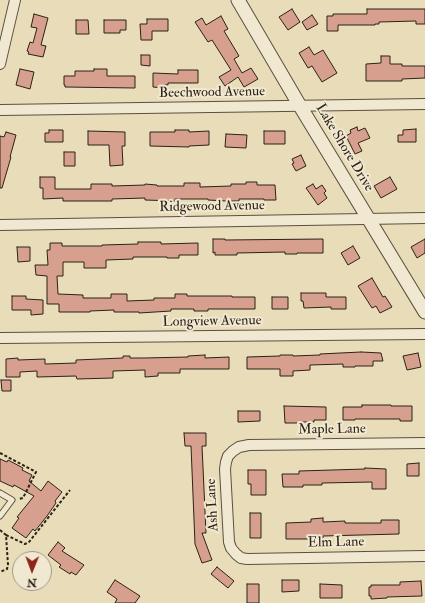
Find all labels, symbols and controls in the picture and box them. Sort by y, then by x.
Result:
street label: Beechwood Avenue [159,84,265,102]
street label: Lake Shore Drive [311,101,377,195]
street label: Ridgewood Avenue [159,198,265,216]
street label: Longview Avenue [162,313,262,331]
street label: Maple Lane [298,421,366,439]
street label: Ash Lane [203,478,223,532]
street label: Elm Lane [308,534,364,552]
north arrow [12,551,52,591]
text: N [27,576,37,589]

